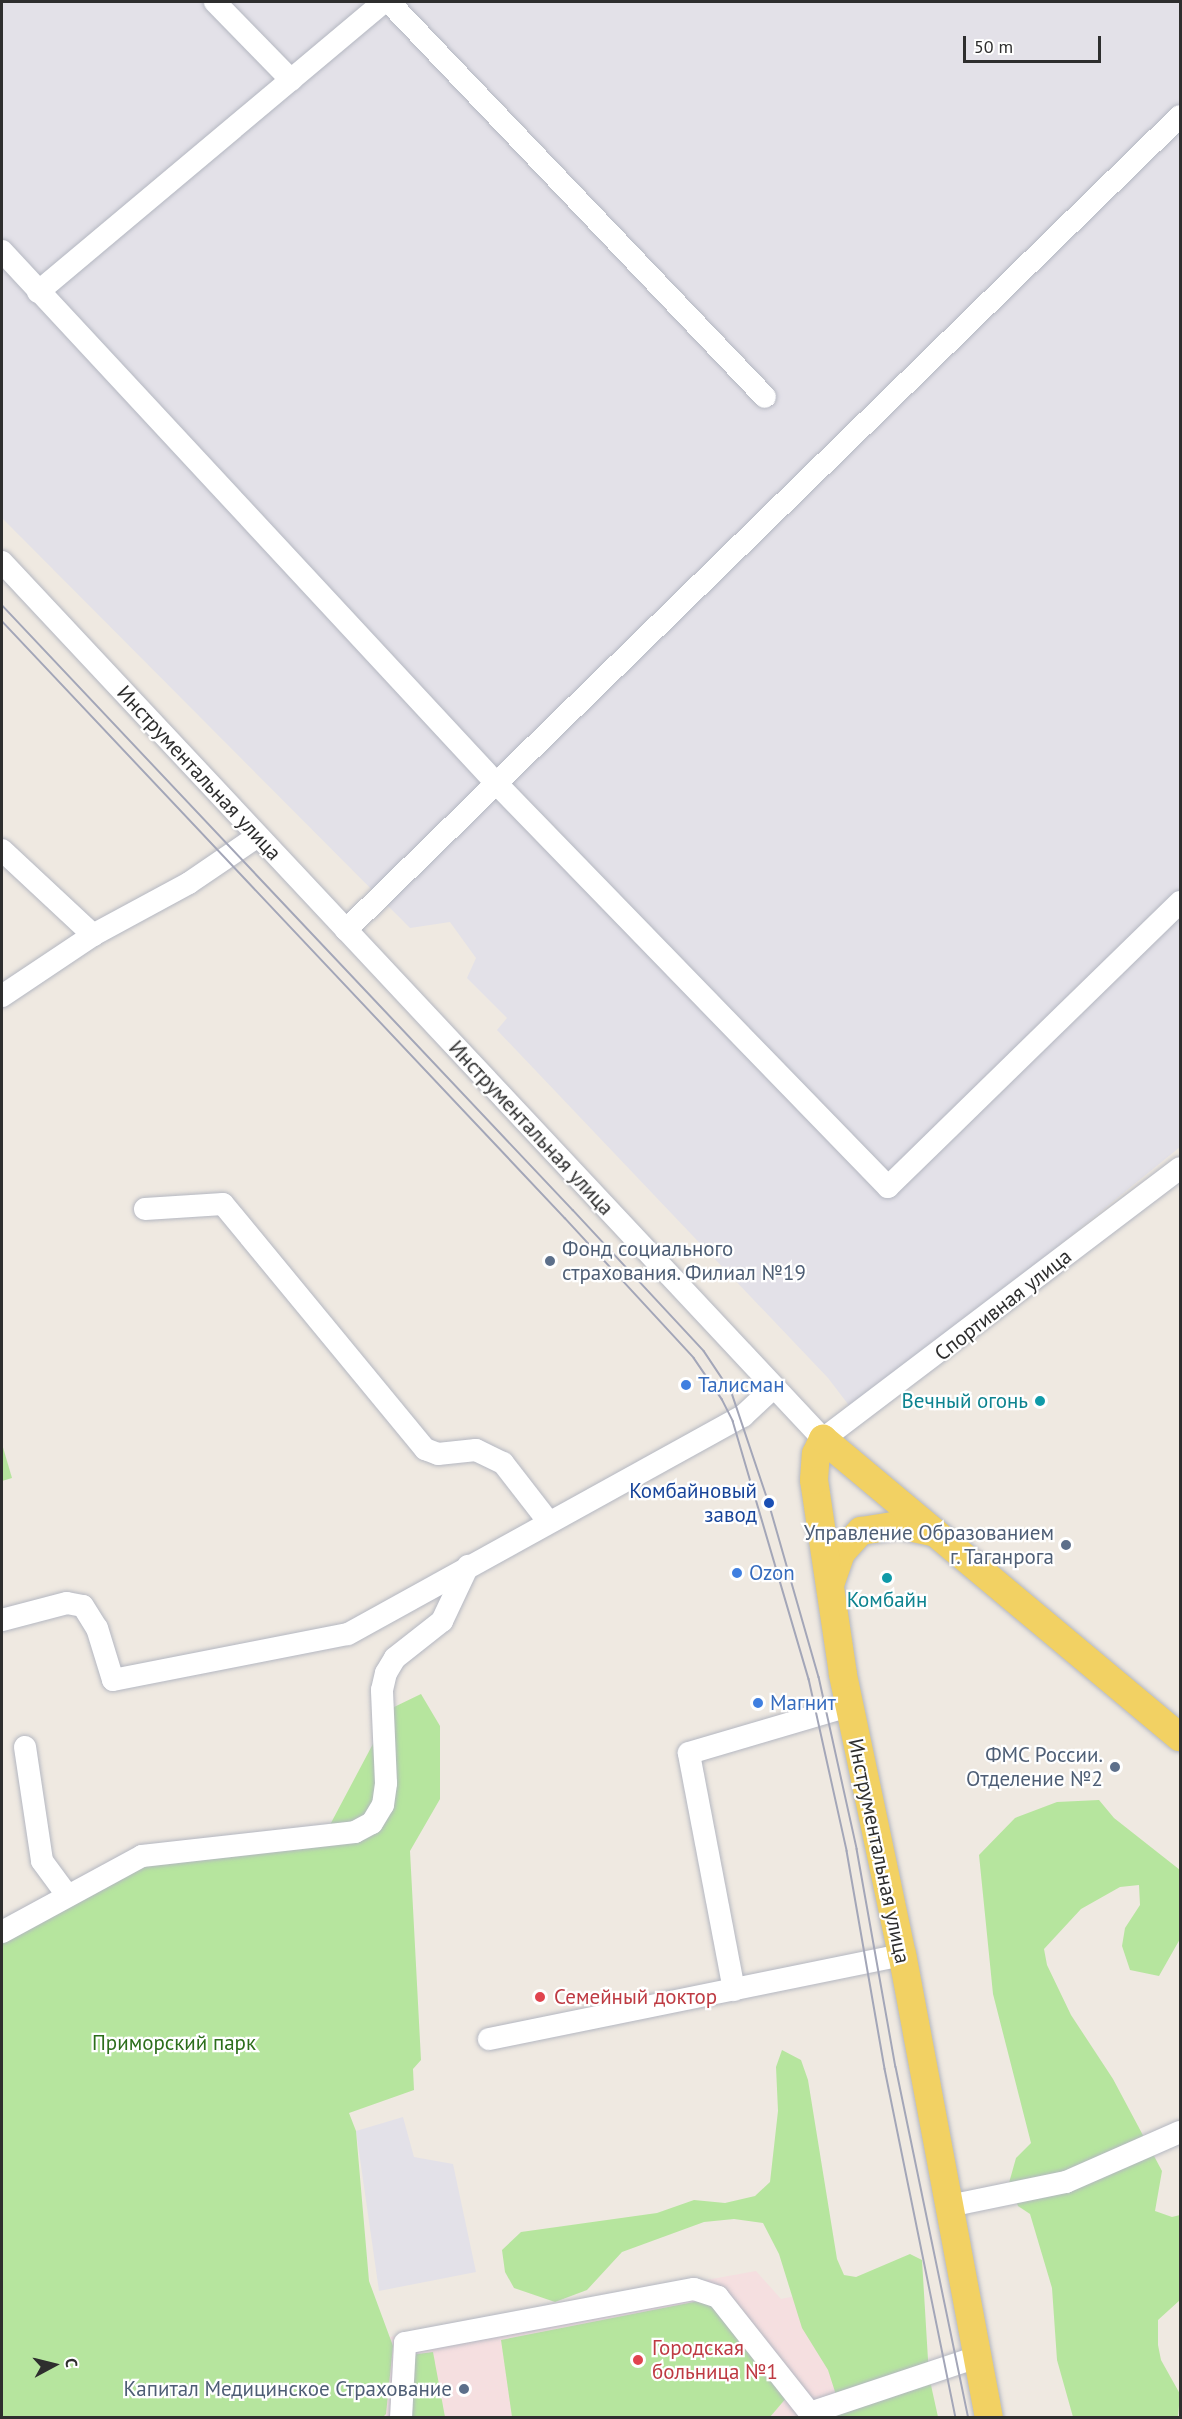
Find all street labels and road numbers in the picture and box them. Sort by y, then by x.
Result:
street label: Инструментальная улица [112,681,286,865]
street label: Инструментальная улица [444,1036,618,1220]
street label: Спортивная улица [930,1244,1076,1366]
street label: Инструментальная улица [843,1736,915,1966]

